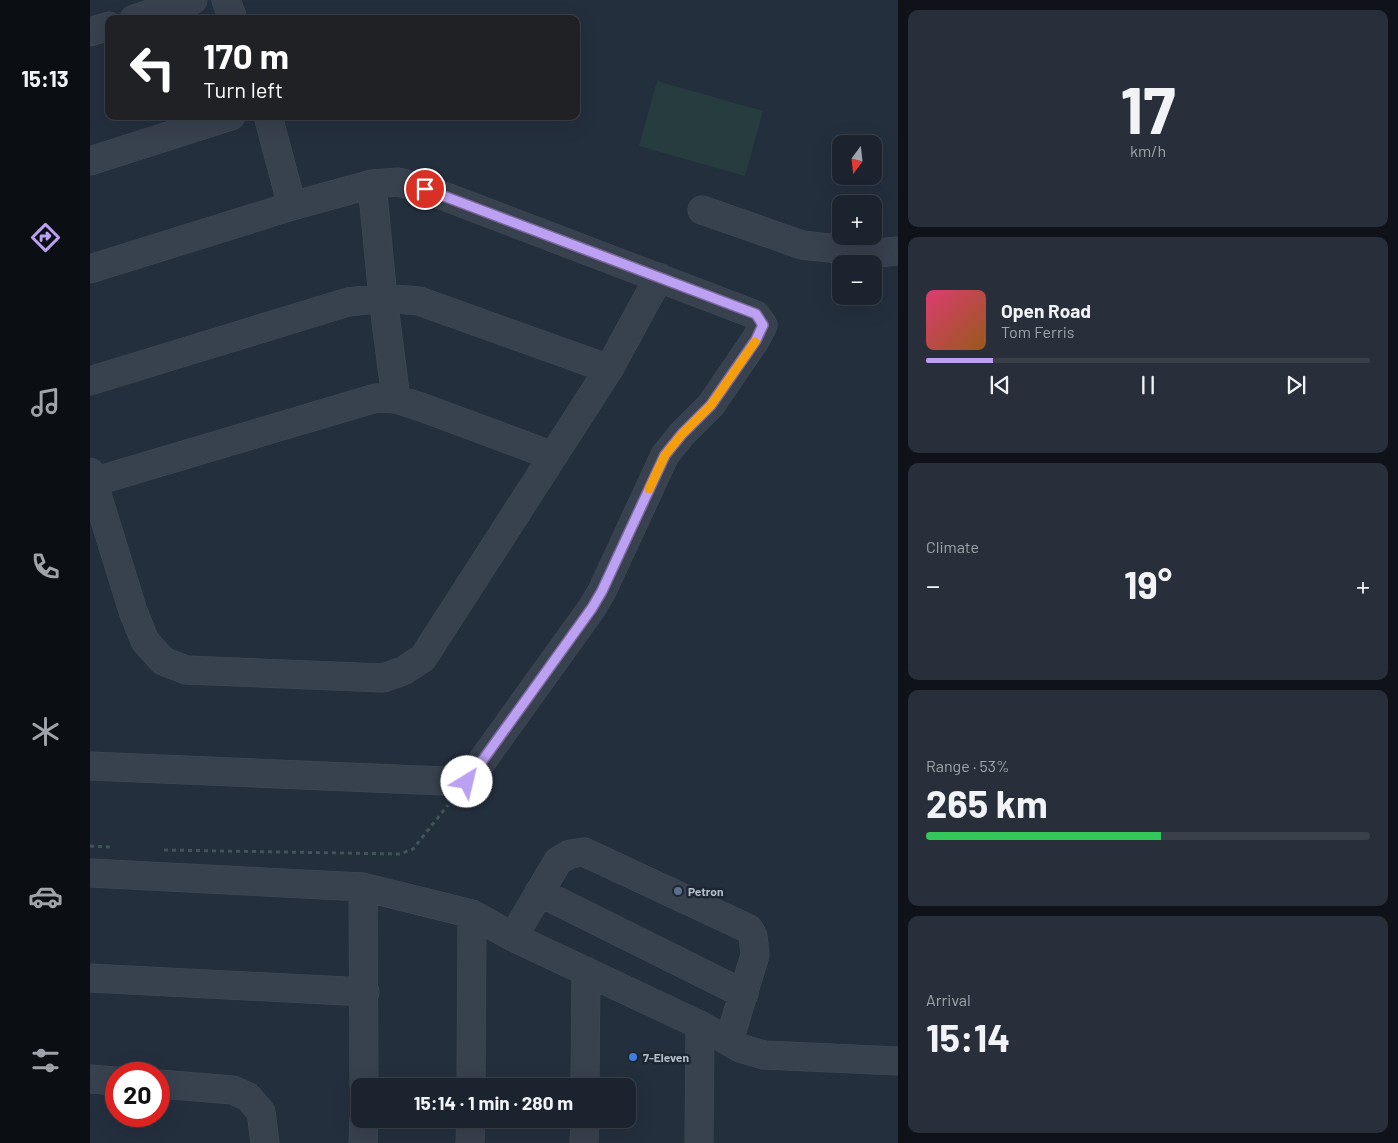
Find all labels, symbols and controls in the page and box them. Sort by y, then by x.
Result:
text: 170 m [203,34,289,76]
icon: left [120,35,185,100]
text: 15:13 [21,65,69,91]
text: 17 [1120,69,1176,147]
text: Turn left [203,76,283,102]
north arrow [832,135,882,185]
map controls [832,135,882,305]
text: km/h [1130,141,1166,160]
pin [404,168,446,210]
icon: arrive [411,175,439,203]
button: + [832,195,882,245]
icon: directions [28,220,63,255]
button: − [832,255,882,305]
text: Open Road [1001,299,1091,322]
text: Tom Ferris [1001,322,1075,341]
icon: previous [986,371,1014,399]
icon: pause [1134,371,1162,399]
icon: next [1282,371,1310,399]
icon: music [28,385,63,420]
text: Climate [926,537,979,556]
icon: phone [28,549,63,584]
text: 19° [1124,561,1172,607]
text: − [926,568,940,602]
text: + [1356,568,1370,602]
icon: climate [28,714,63,749]
position arrow [440,755,492,807]
text: Range · 53% [926,756,1009,775]
text: 265 km [926,780,1048,826]
icon: car [28,879,63,914]
place label: Petron [688,884,723,898]
marker: Petron [672,885,684,897]
text: Arrival [926,990,971,1009]
text: 15:14 [926,1014,1010,1060]
icon: filters [28,1043,63,1078]
place label: 7-Eleven [643,1050,689,1064]
marker: 7-Eleven [627,1051,639,1063]
speed limit sign: 20 [105,1062,170,1127]
text: 15:14 · 1 min · 280 m [414,1091,573,1114]

